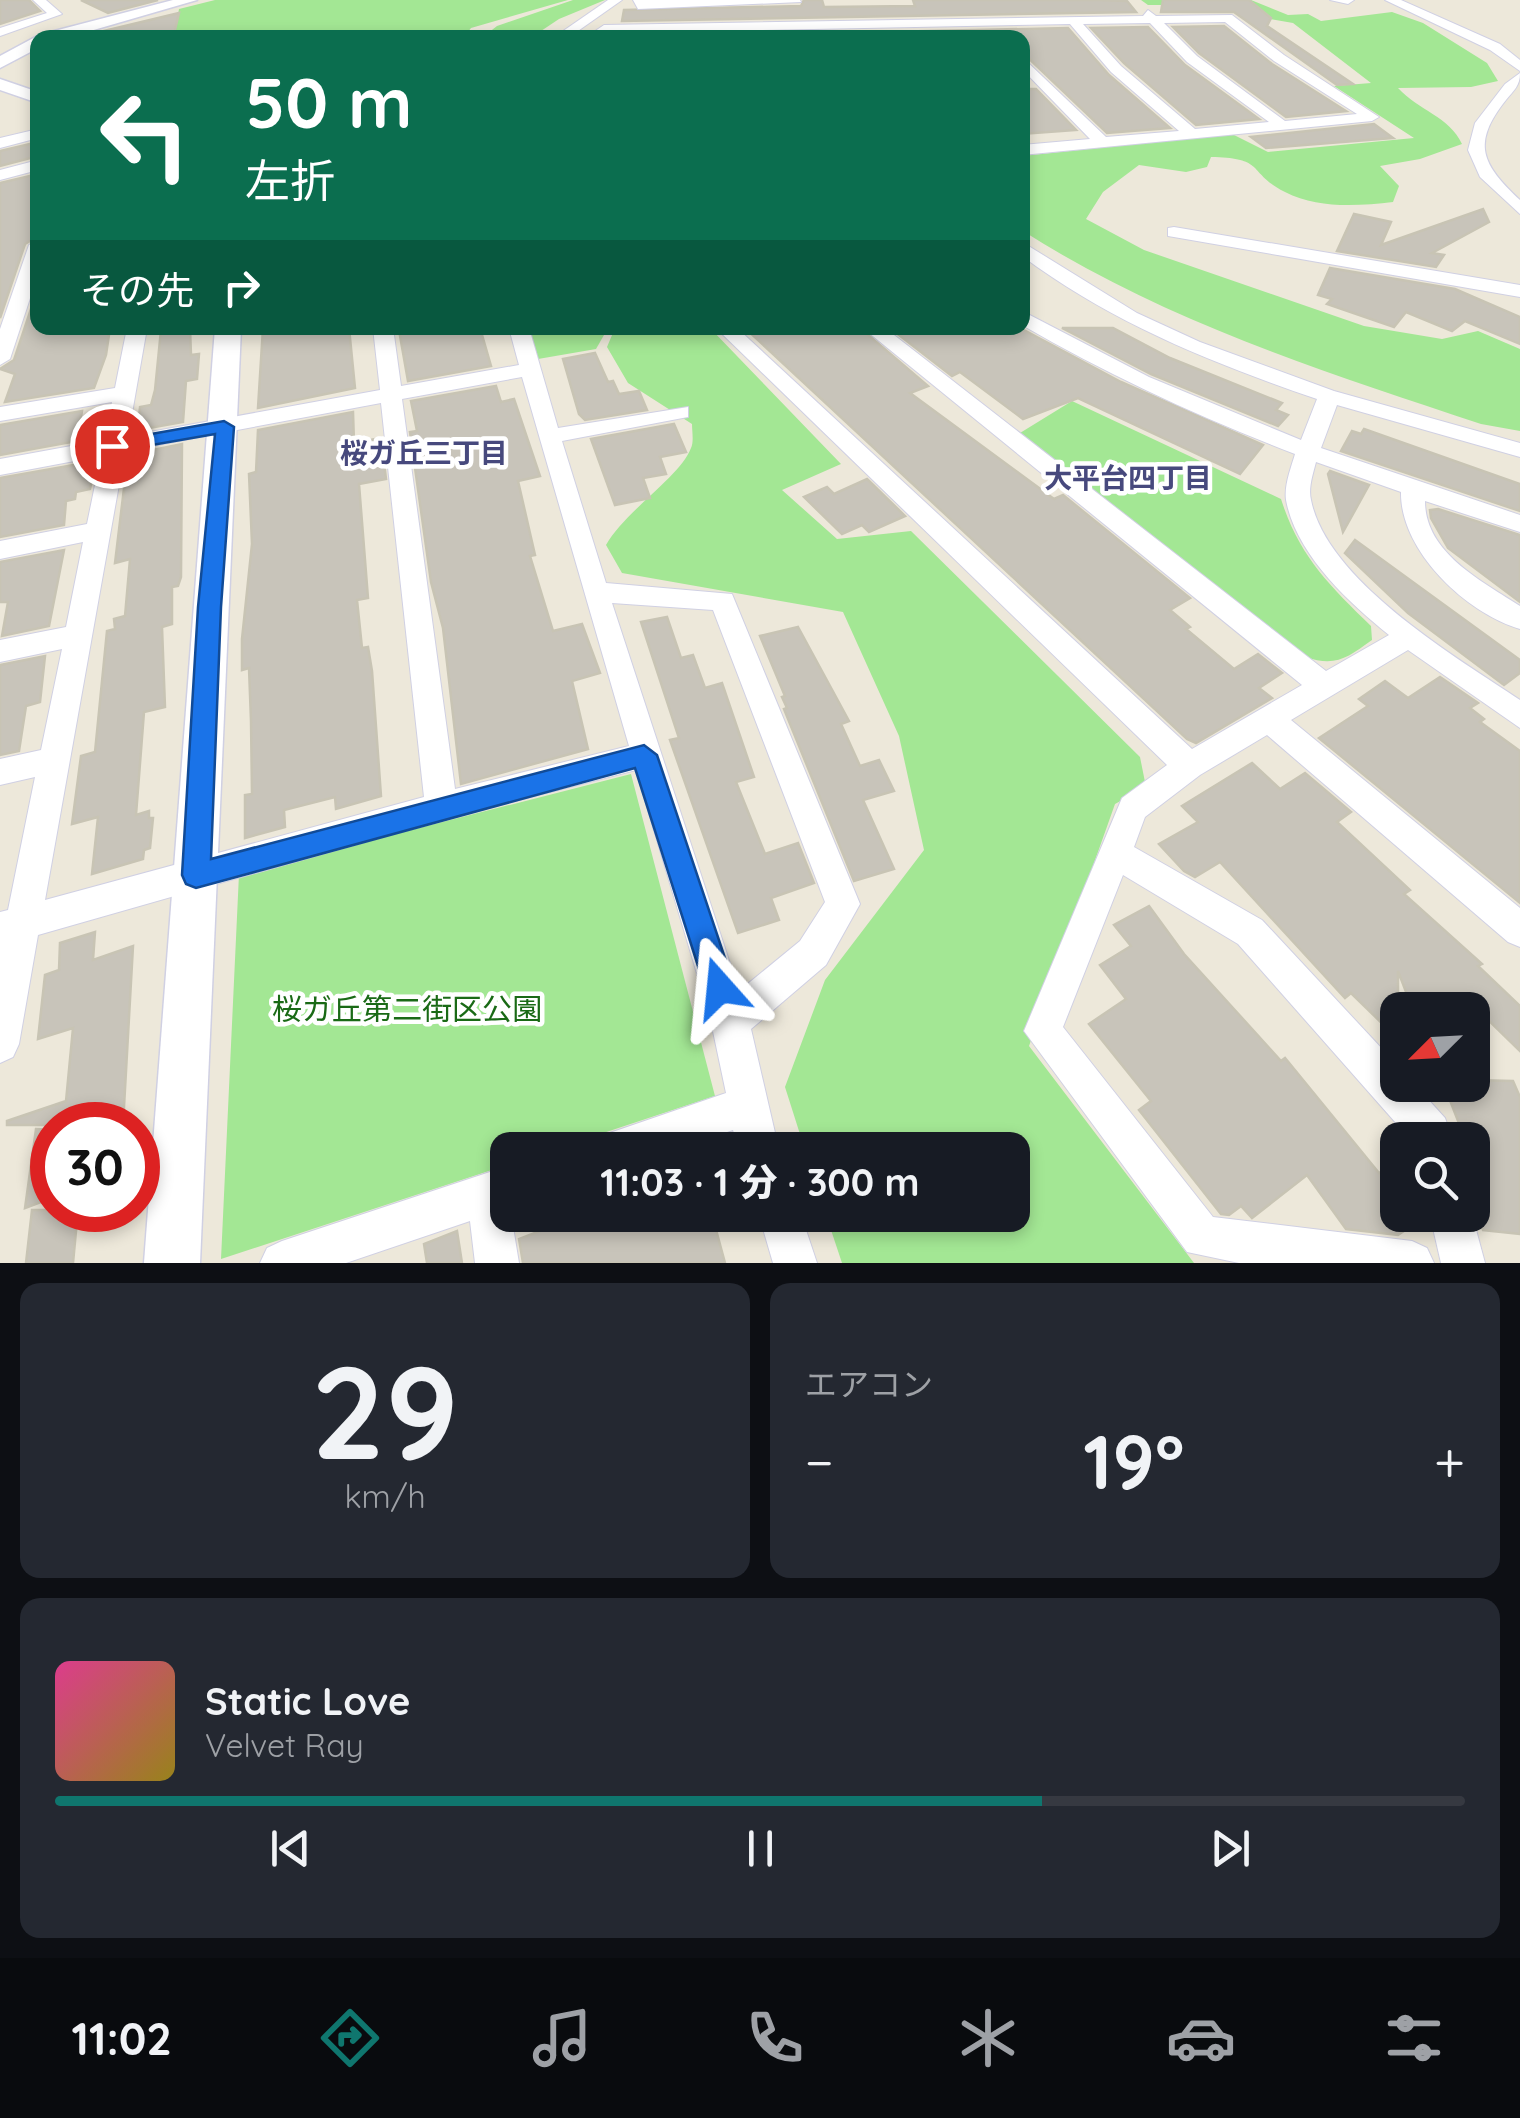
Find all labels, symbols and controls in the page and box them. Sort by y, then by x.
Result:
text: 50 m [245,58,412,146]
icon: left [80,70,210,200]
text: 左折 [245,152,335,208]
icon: right [214,260,269,315]
text: その先 [80,266,194,314]
pin [70,404,155,489]
icon: arrive [85,419,140,474]
district label: 桜ガ丘三丁目 [340,435,508,470]
district label: 大平台四丁目 [1044,460,1212,495]
position arrow [668,936,772,1040]
park label: 桜ガ丘第二街区公園 [272,990,542,1028]
north arrow [1380,992,1490,1102]
map controls [1380,992,1490,1232]
speed limit sign: 30 [30,1102,160,1232]
button: search [1380,1122,1490,1232]
text: 11:03 · 1 分 · 300 m [600,1158,920,1206]
text: 29 [311,1329,459,1492]
text: エアコン [805,1364,933,1404]
text: 19° [1083,1414,1184,1508]
text: − [805,1427,834,1496]
text: + [1434,1427,1465,1496]
text: km/h [344,1476,426,1516]
text: Static Love [205,1677,410,1725]
text: Velvet Ray [205,1725,364,1765]
icon: previous [263,1821,318,1876]
icon: pause [733,1821,788,1876]
icon: next [1203,1821,1258,1876]
icon: directions [315,2003,385,2073]
icon: music [527,2003,597,2073]
icon: phone [740,2003,810,2073]
icon: climate [953,2003,1023,2073]
icon: car [1166,2003,1236,2073]
icon: filters [1379,2003,1449,2073]
text: 11:02 [71,2010,172,2066]

